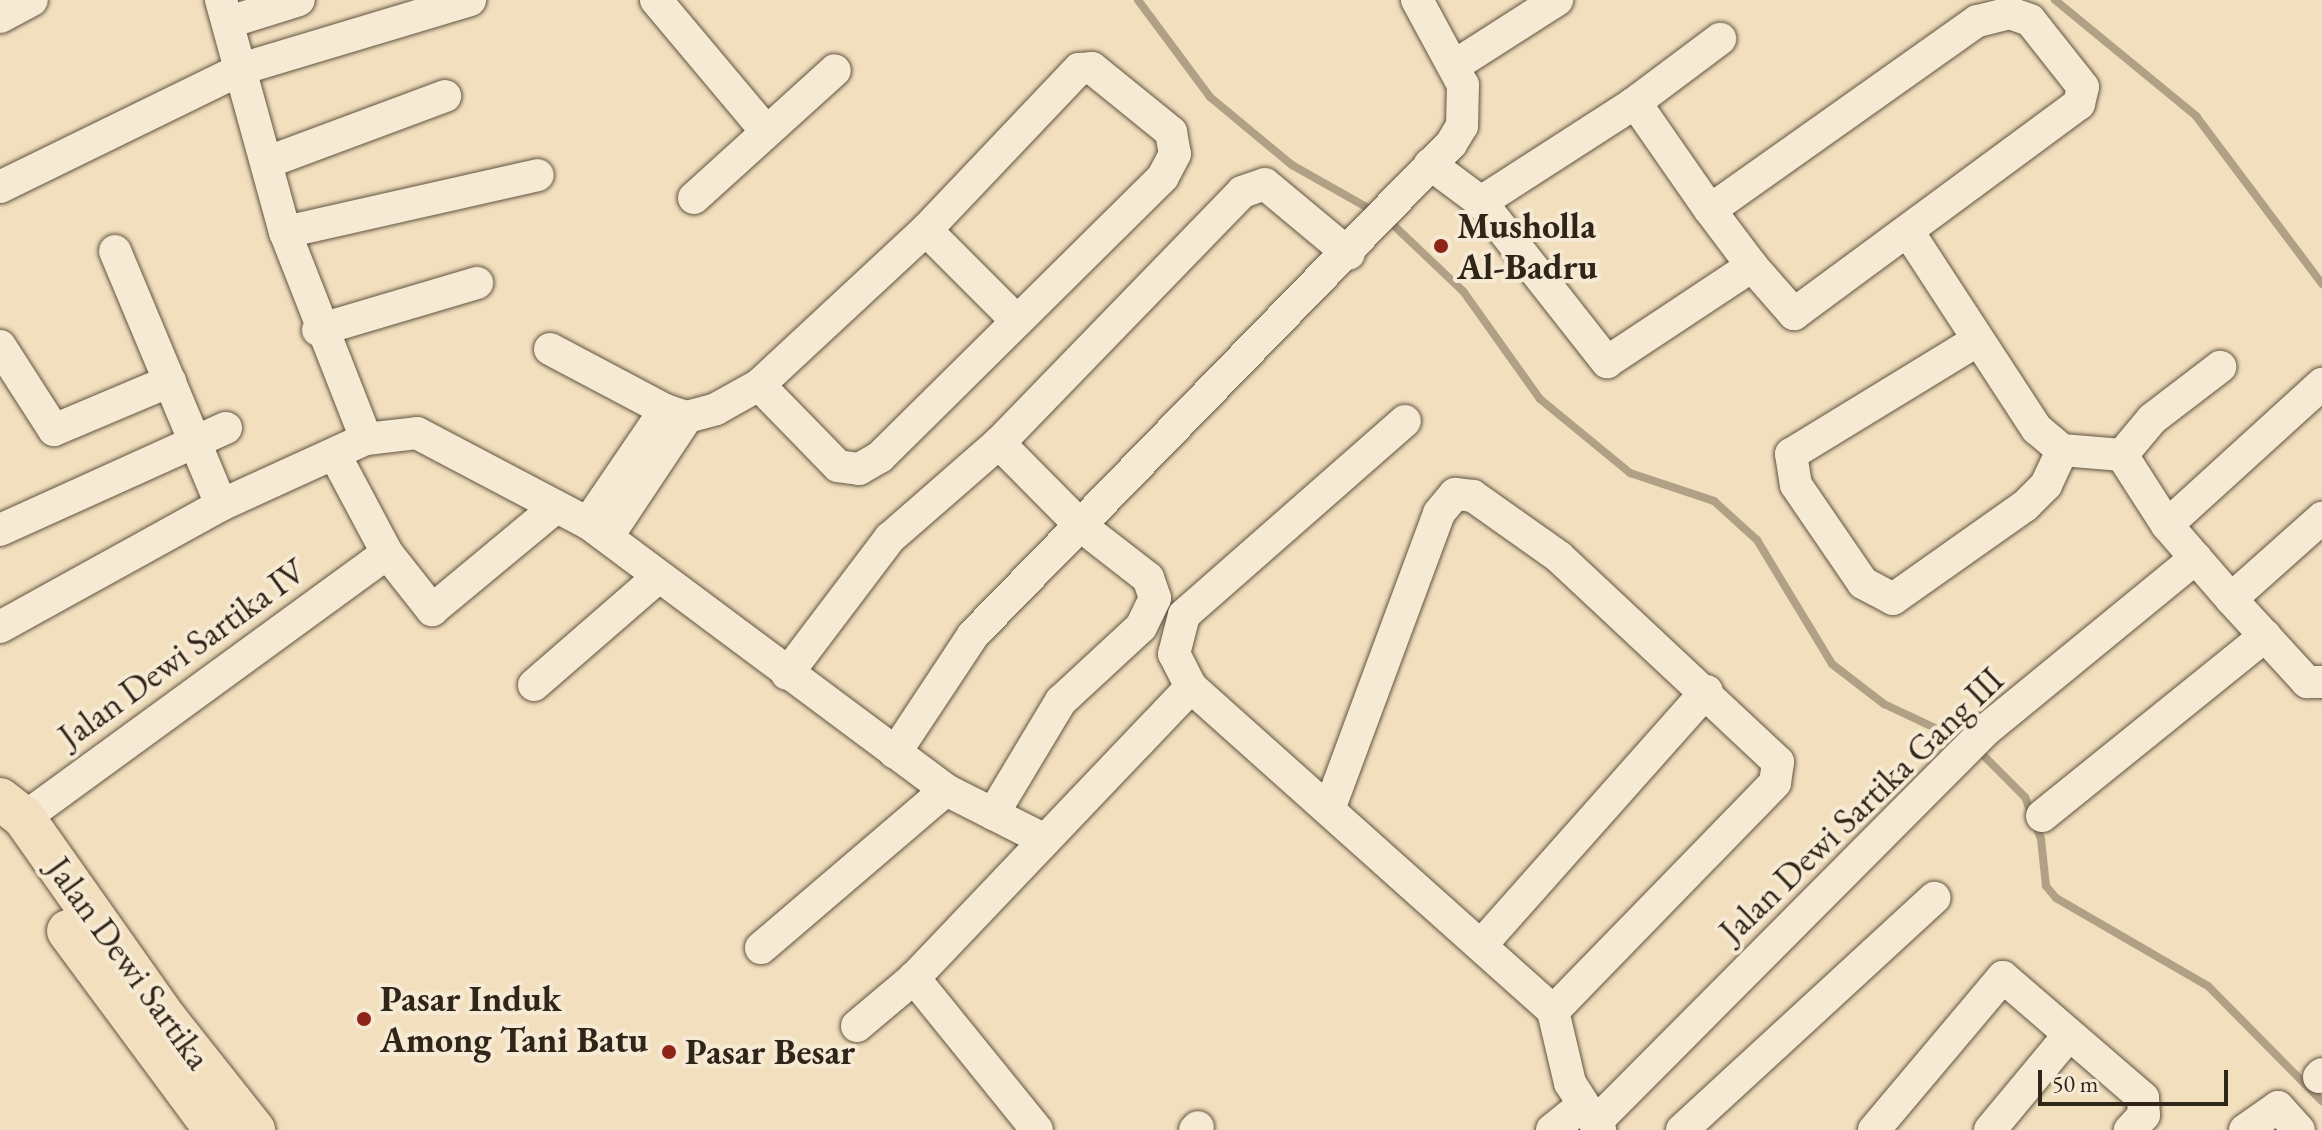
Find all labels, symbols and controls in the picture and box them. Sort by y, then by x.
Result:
place label: Musholla Al-Badru [1457,203,1598,288]
marker: Musholla Al-Badru [1432,237,1450,255]
street label: Jalan Dewi Sartika IV [50,549,314,757]
street label: Jalan Dewi Sartika Gang III [1710,658,2012,952]
street label: Jalan Dewi Sartika [37,848,221,1078]
place label: Pasar Induk Among Tani Batu [380,976,648,1061]
marker: Pasar Induk Among Tani Batu [355,1010,373,1028]
place label: Pasar Besar [685,1030,855,1074]
marker: Pasar Besar [660,1043,678,1061]
scale bar [2042,1054,2232,1104]
text: 50 m [2052,1068,2099,1099]

